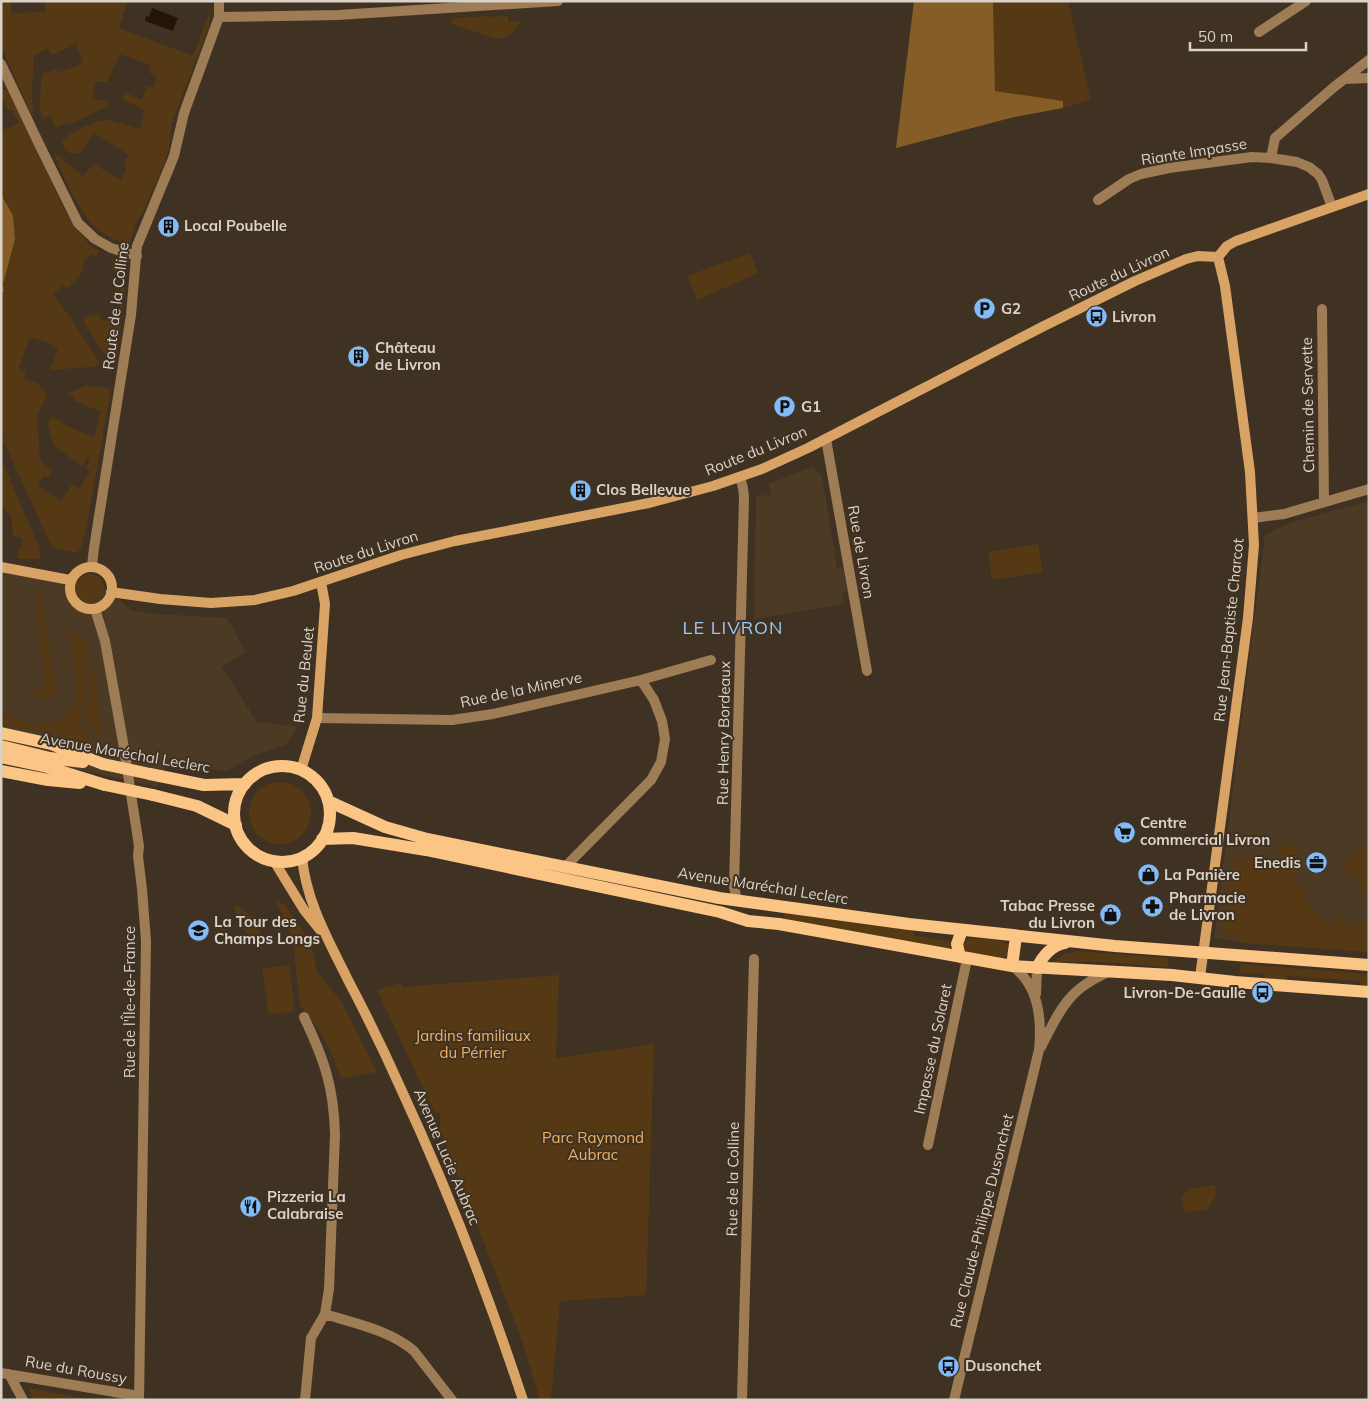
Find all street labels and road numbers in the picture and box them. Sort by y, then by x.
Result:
street label: Riante Impasse [1140,134,1248,169]
street label: Route de la Colline [98,241,133,371]
street label: Route du Livron [1066,242,1172,305]
street label: Chemin de Servette [1297,337,1318,473]
street label: Route du Livron [702,421,810,480]
street label: Rue de Livron [844,504,879,600]
street label: Route du Livron [311,526,420,577]
street label: Rue Jean-Baptiste Charcot [1209,537,1248,723]
street label: Rue du Beulet [289,626,318,724]
street label: Rue Henry Bordeaux [713,661,734,805]
street label: Rue de la Minerve [458,667,584,712]
street label: Avenue Maréchal Leclerc [39,728,212,777]
street label: Avenue Maréchal Leclerc [676,863,850,908]
street label: Rue de l'Île-de-France [120,926,139,1078]
street label: Impasse du Solaret [909,982,956,1116]
street label: Avenue Lucie Aubrac [410,1086,485,1228]
street label: Rue Claude-Philippe Dusonchet [946,1112,1017,1330]
street label: Rue de la Colline [722,1122,743,1236]
street label: Rue du Roussy [24,1351,128,1388]

